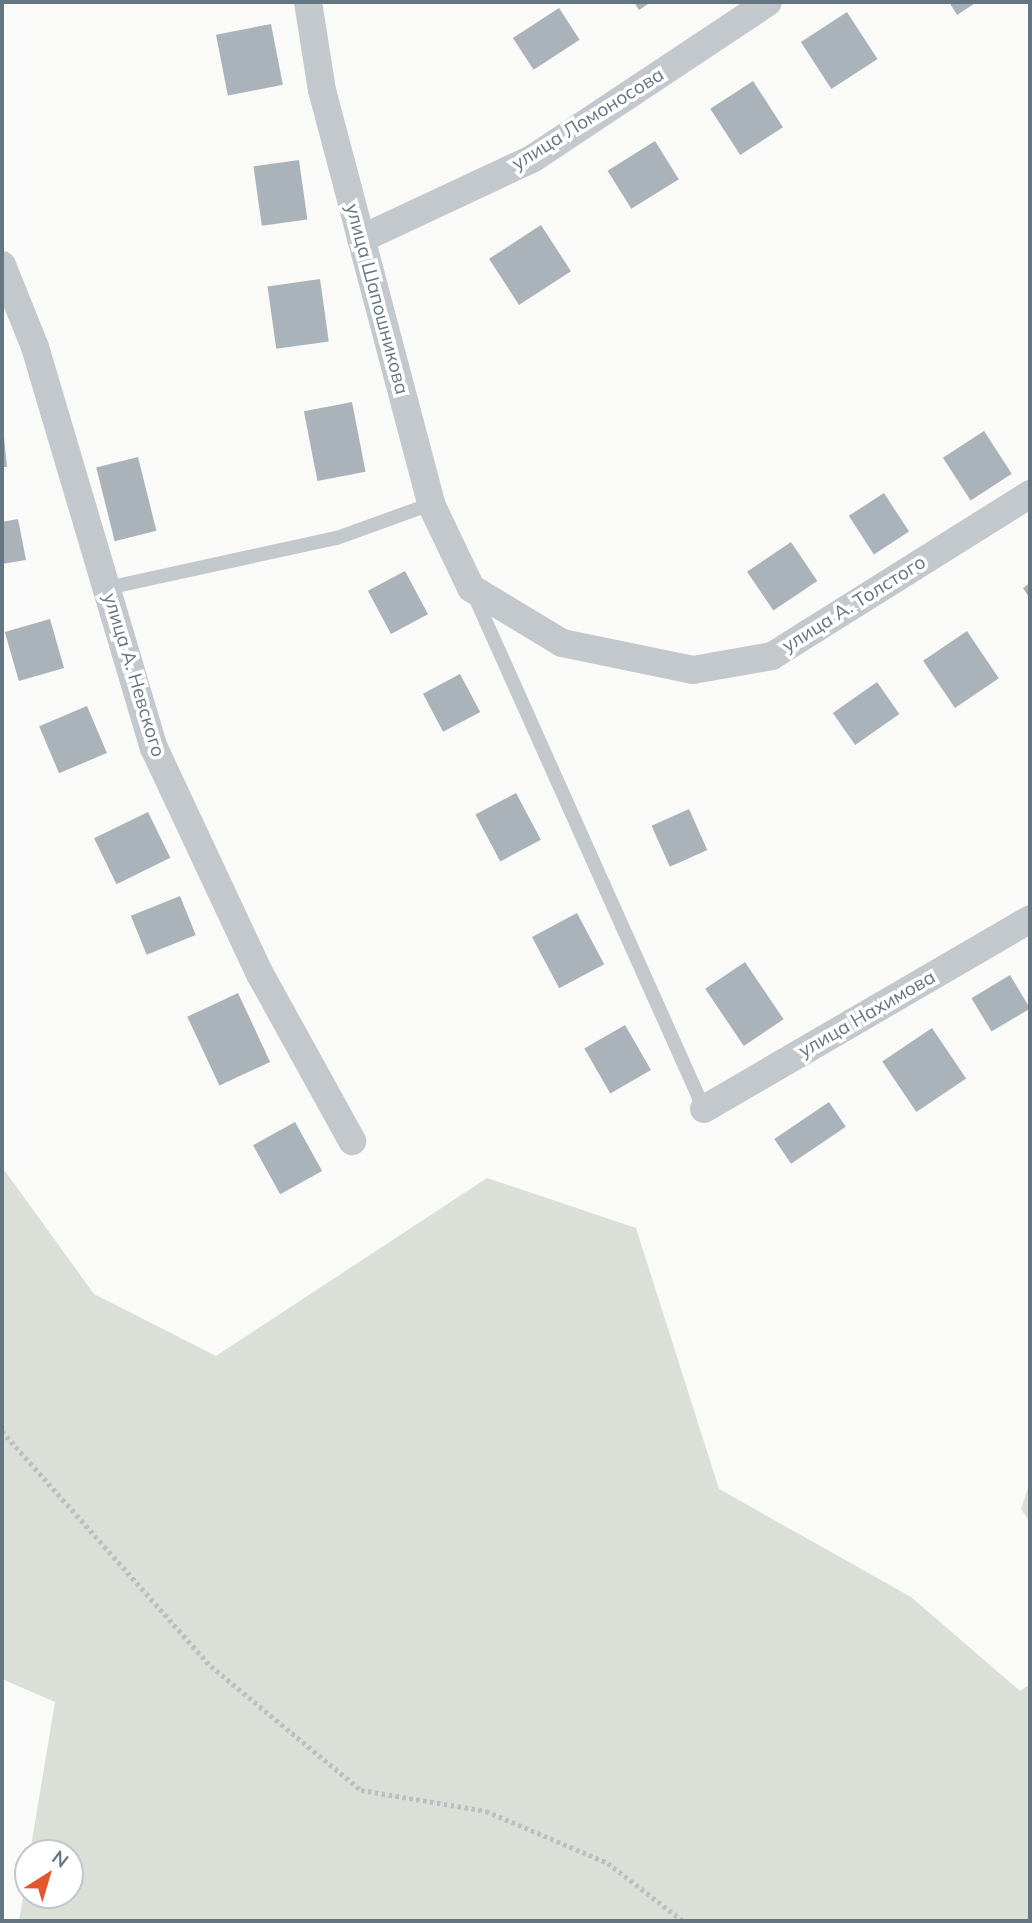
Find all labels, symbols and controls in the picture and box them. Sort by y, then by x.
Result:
street label: улица Ломоносова [508,63,668,175]
street label: улица Шапошникова [341,201,413,397]
street label: улица А. Толстого [778,551,930,657]
street label: улица А. Невского [98,590,170,760]
street label: улица Нахимова [795,966,939,1062]
north arrow [14,1839,84,1909]
text: N [47,1845,73,1873]

